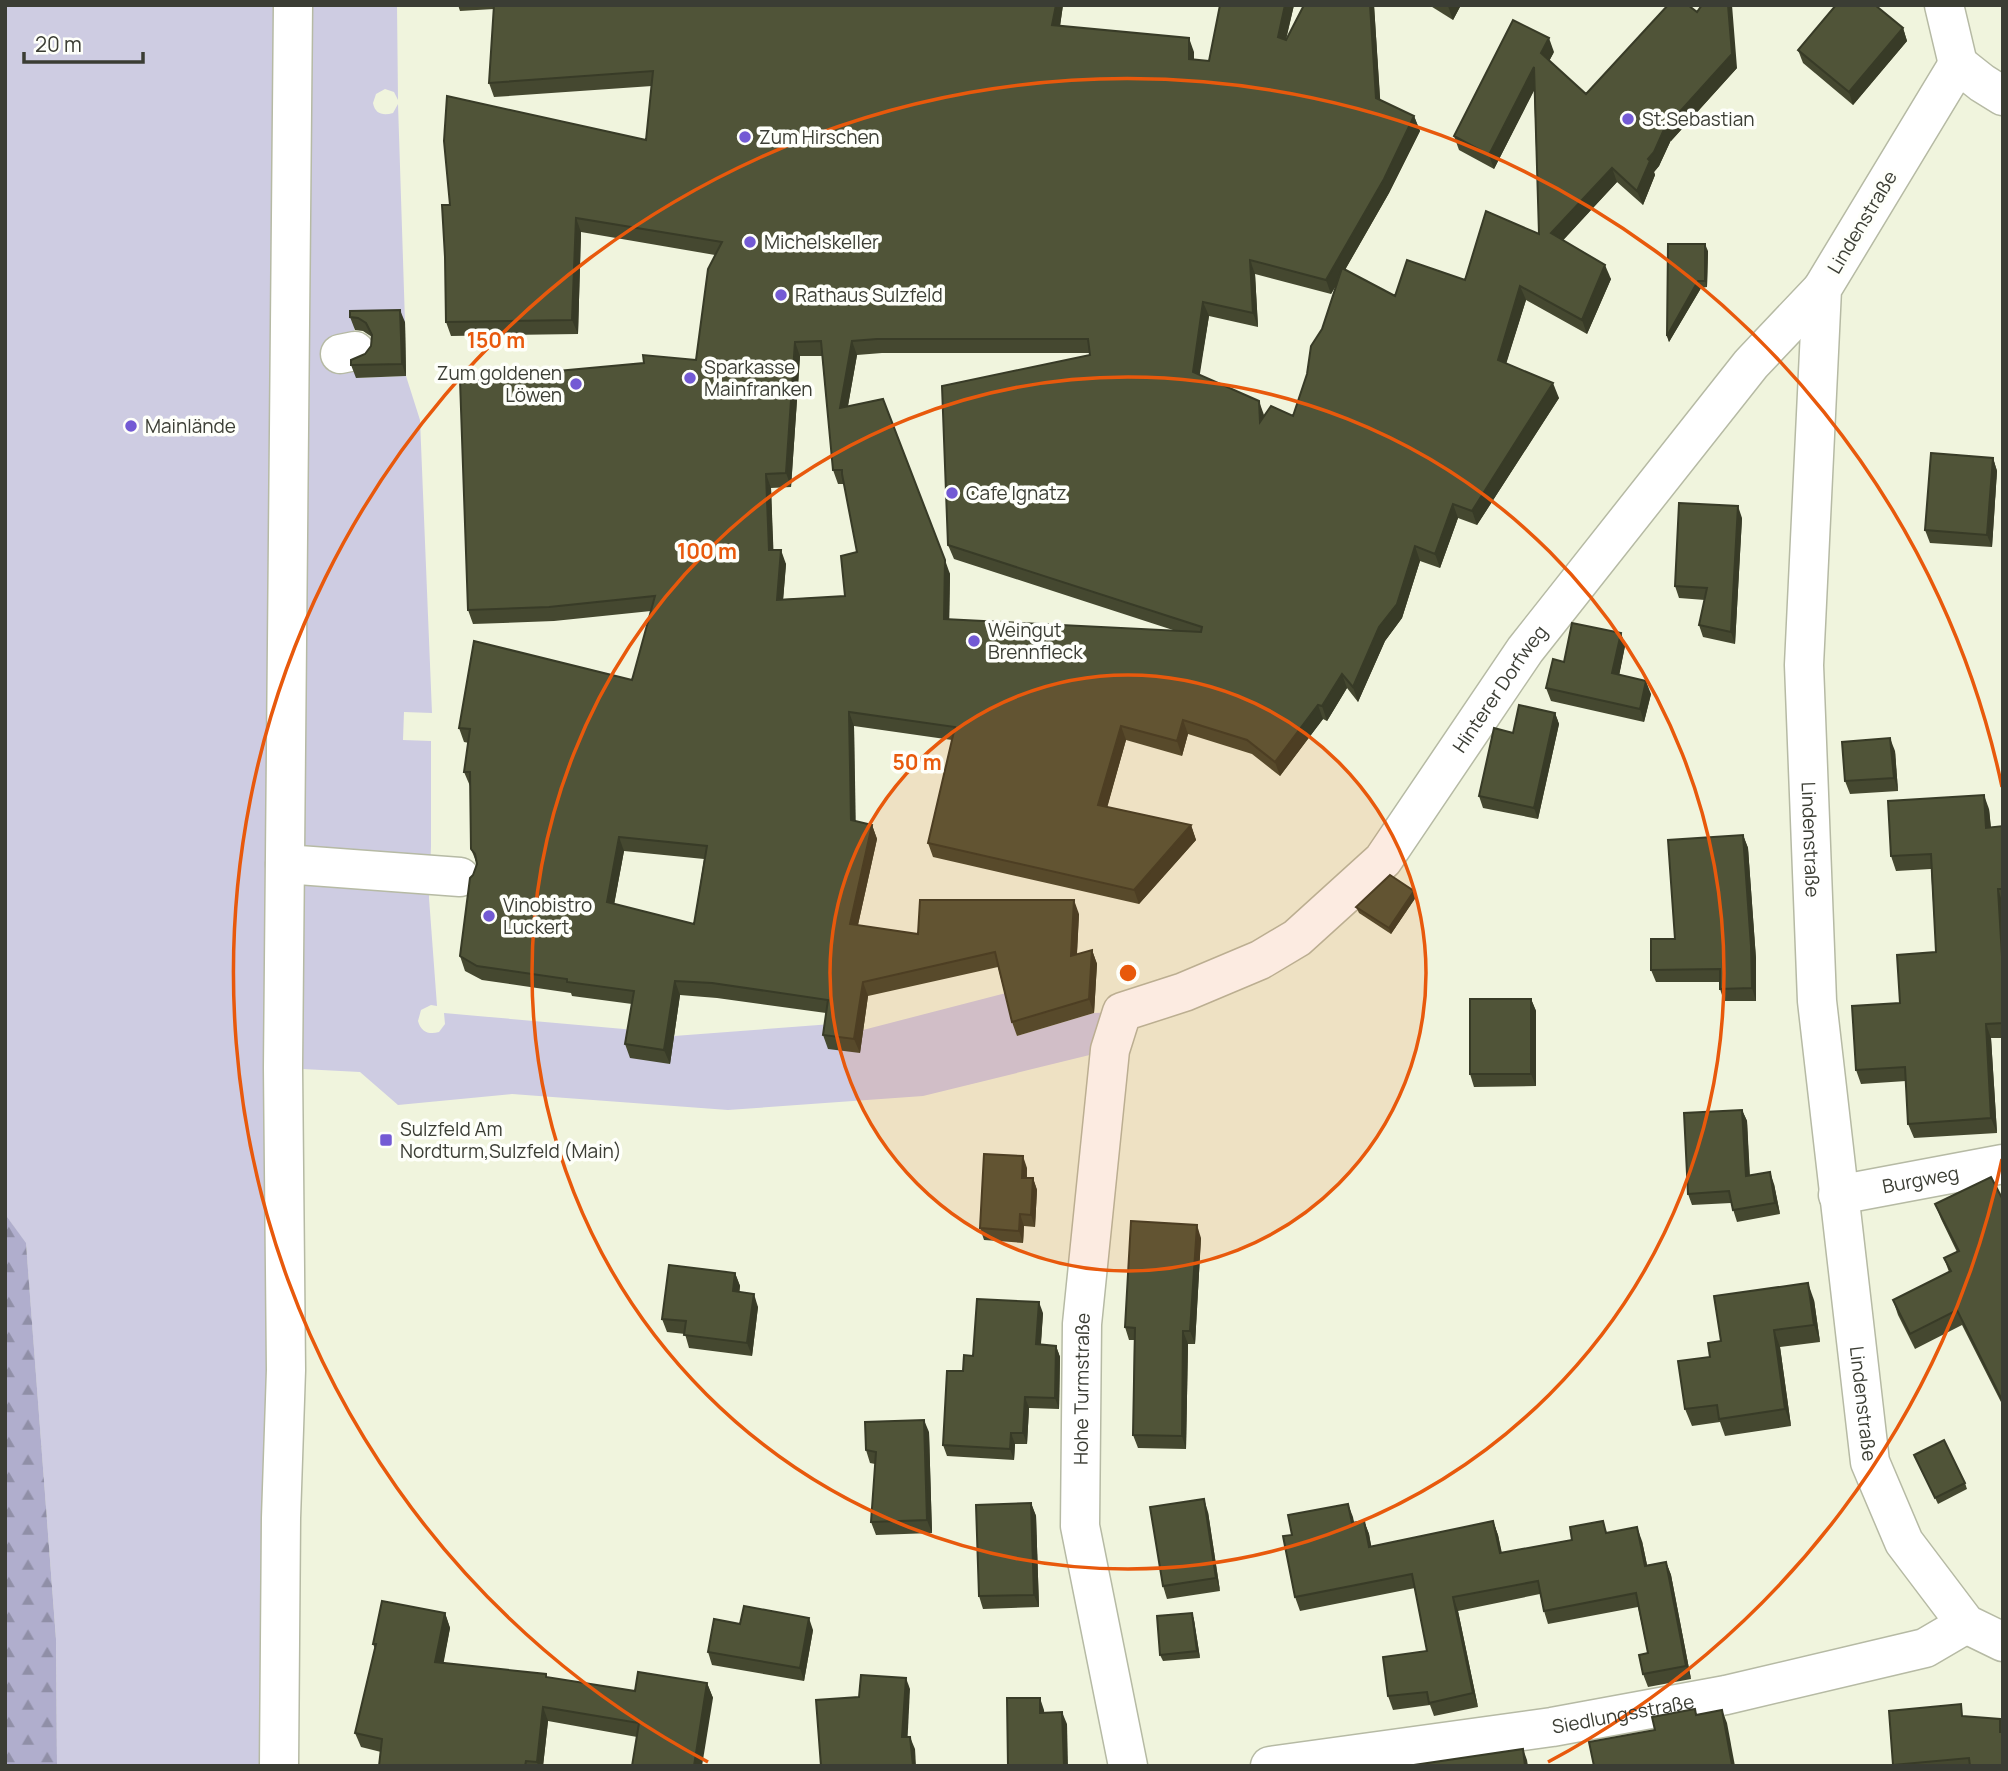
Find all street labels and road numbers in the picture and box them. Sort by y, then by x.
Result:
street label: Lindenstraße [1821,166,1903,278]
street label: Hinterer Dorfweg [1446,620,1553,758]
street label: Lindenstraße [1796,781,1826,898]
street label: Burgweg [1880,1160,1961,1199]
street label: Hohe Turmstraße [1068,1311,1096,1465]
street label: Lindenstraße [1844,1345,1883,1463]
street label: Siedlungsstraße [1550,1688,1696,1740]

